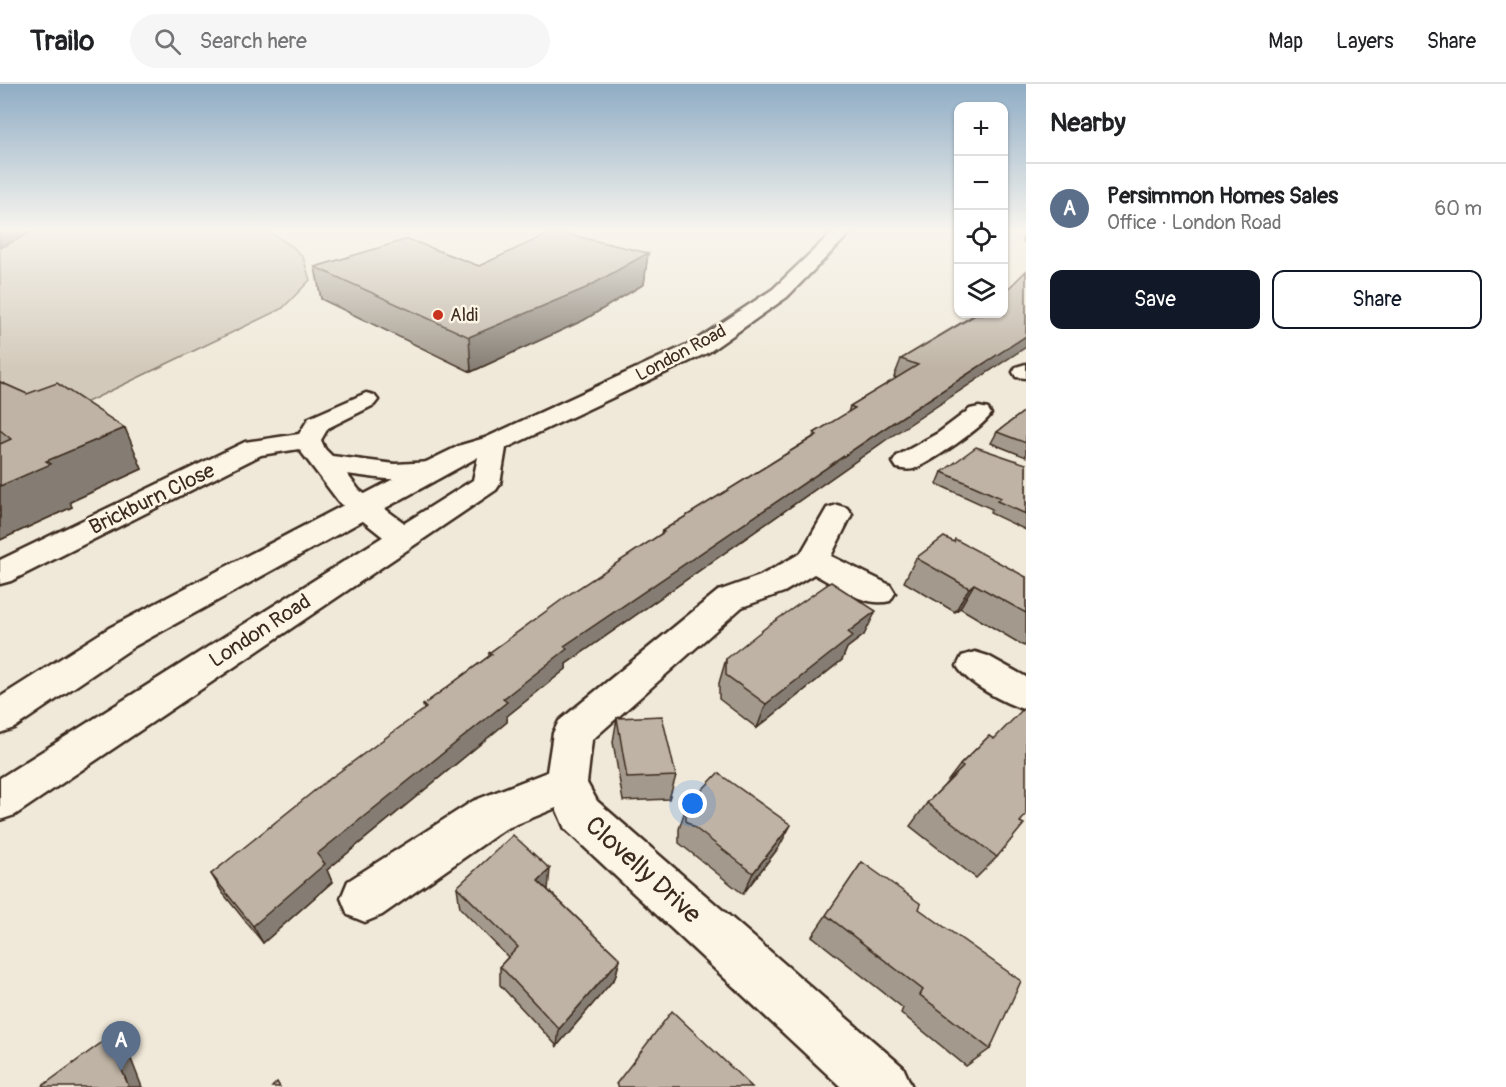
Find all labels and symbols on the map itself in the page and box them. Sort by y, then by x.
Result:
place label: Aldi [450,304,478,327]
marker: Aldi [431,308,445,322]
street label: London Road [632,320,730,386]
street label: Brickburn Close [85,457,220,541]
street label: London Road [204,588,316,674]
your location [678,789,707,818]
street label: Clovelly Drive [578,809,708,931]
pin: A [102,1022,140,1071]

